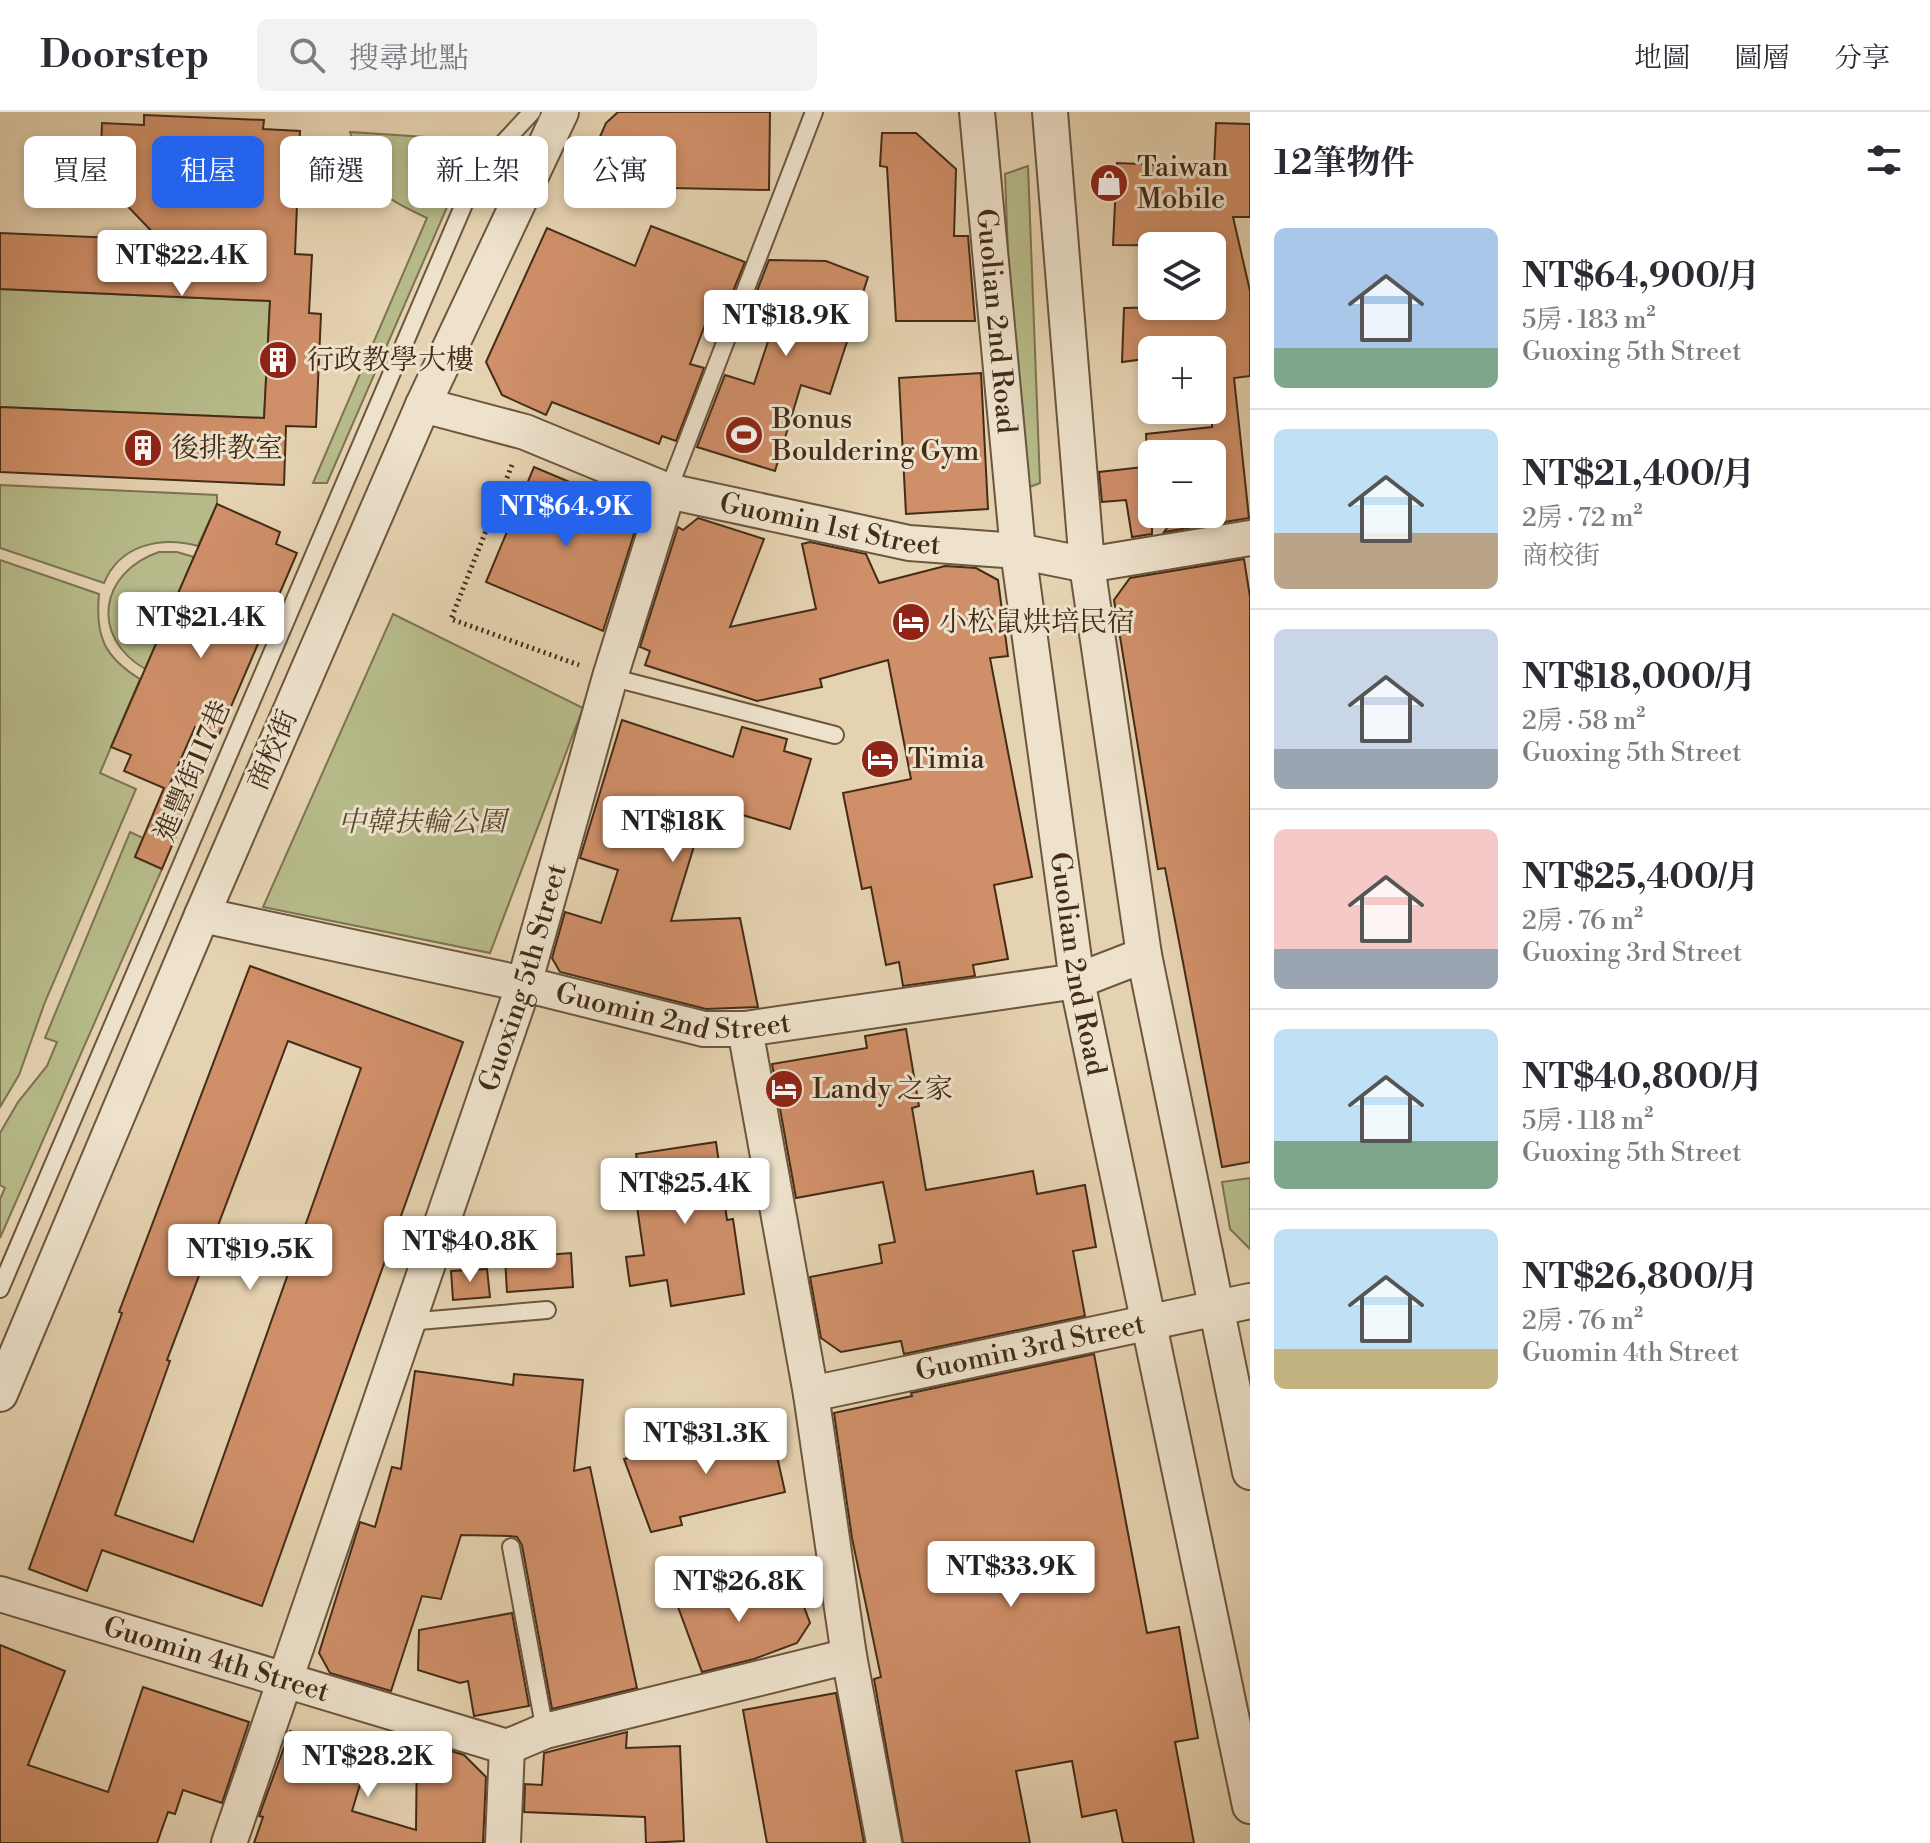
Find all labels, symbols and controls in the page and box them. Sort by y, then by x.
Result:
search box [257,19,817,91]
text: Doorstep [40,32,209,79]
icon: search [285,33,329,77]
text: 搜尋地點 [349,40,469,78]
text: 地圖 [1634,41,1690,76]
text: 圖層 [1734,41,1790,76]
text: 分享 [1834,41,1890,76]
chip: 買屋 [24,136,136,208]
chip: 租屋 [152,136,264,208]
chip: 篩選 [280,136,392,208]
chip: 新上架 [408,136,548,208]
chip: 公寓 [564,136,676,208]
icon: filters [1862,138,1906,182]
text: 12筆物件 [1274,143,1414,185]
place label: Taiwan Mobile [1137,150,1229,217]
shop icon: Taiwan Mobile [1088,162,1130,204]
street label: Guolian 2nd Road [969,207,1024,435]
pin: NT$22.4K [99,230,265,298]
map controls [1138,232,1226,528]
button: layers [1138,232,1226,320]
text: NT$22.4K [116,240,248,272]
text: NT$64,900/月 [1522,256,1760,298]
icon: home [1338,260,1434,356]
pin: NT$18.9K [703,290,869,358]
text: NT$18.9K [722,300,850,332]
text: 5房 · 183 m² [1522,304,1656,336]
button: + [1138,336,1226,424]
text: Guoxing 5th Street [1522,336,1741,368]
building icon: 行政教學大樓 [257,339,299,381]
place label: 行政教學大樓 [306,343,474,378]
place label: Bonus Bouldering Gym [771,402,979,469]
sports icon: Bonus Bouldering Gym [723,414,765,456]
building icon: 後排教室 [122,427,164,469]
place label: 後排教室 [171,431,283,466]
button: − [1138,440,1226,528]
text: NT$21,400/月 [1522,454,1755,496]
icon: home [1338,461,1434,557]
pin: NT$64.9K [483,481,649,549]
street label: Guomin 1st Street [716,485,942,563]
text: NT$64.9K [499,491,633,523]
text: 2房 · 72 m² [1522,502,1643,534]
text: 商校街 [1522,540,1600,572]
pin: NT$21.4K [118,592,284,660]
hotel icon: 小松鼠烘培民宿 [890,601,932,643]
text: NT$21.4K [136,602,266,634]
place label: 小松鼠烘培民宿 [939,605,1135,640]
text: NT$18,000/月 [1522,657,1756,699]
icon: home [1338,661,1434,757]
street label: 進豐街117巷 [148,695,238,847]
street label: 商校街 [240,704,306,796]
text: 2房 · 58 m² [1522,705,1645,737]
text: Guoxing 5th Street [1522,737,1741,769]
hotel icon: Timia [859,738,901,780]
place label: Timia [908,742,986,777]
pin: NT$18K [608,796,738,864]
park label: 中韓扶輪公園 [338,805,510,840]
text: NT$18K [621,806,725,838]
street label: Guolian 2nd Road [1042,850,1114,1079]
text: NT$25,400/月 [1522,857,1759,899]
street label: Guoxing 5th Street [471,860,574,1096]
icon: home [1338,861,1434,957]
text: 2房 · 76 m² [1522,905,1643,937]
text: Guoxing 3rd Street [1522,937,1742,969]
street label: Guomin 2nd Street [552,975,793,1047]
text: NT$40,800/月 [1522,1057,1763,1099]
icon: home [1338,1061,1434,1157]
hotel icon: Landy 之家 [763,1068,805,1110]
place label: Landy 之家 [812,1072,953,1107]
text: 5房 · 118 m² [1522,1105,1653,1137]
text: Guoxing 5th Street [1522,1137,1741,1169]
pin: NT$25.4K [602,1158,768,1226]
text: NT$25.4K [619,1168,751,1200]
pin: NT$40.8K [387,1216,553,1284]
pin: NT$19.5K [167,1224,333,1292]
text: NT$40.8K [402,1226,538,1258]
text: NT$19.5K [186,1234,314,1266]
text: NT$26,800/月 [1522,1257,1758,1299]
icon: home [1338,1261,1434,1357]
text: 2房 · 76 m² [1522,1305,1643,1337]
street label: Guomin 3rd Street [912,1306,1148,1389]
text: Guomin 4th Street [1522,1337,1739,1369]
pin: NT$31.3K [623,1408,789,1476]
text: NT$31.3K [643,1418,769,1450]
pin: NT$33.9K [928,1541,1094,1609]
text: NT$33.9K [946,1551,1076,1583]
pin: NT$26.8K [656,1556,822,1624]
text: NT$26.8K [673,1566,805,1598]
street label: Guomin 4th Street [99,1609,334,1710]
pin: NT$28.2K [285,1731,451,1799]
text: NT$28.2K [302,1741,434,1773]

